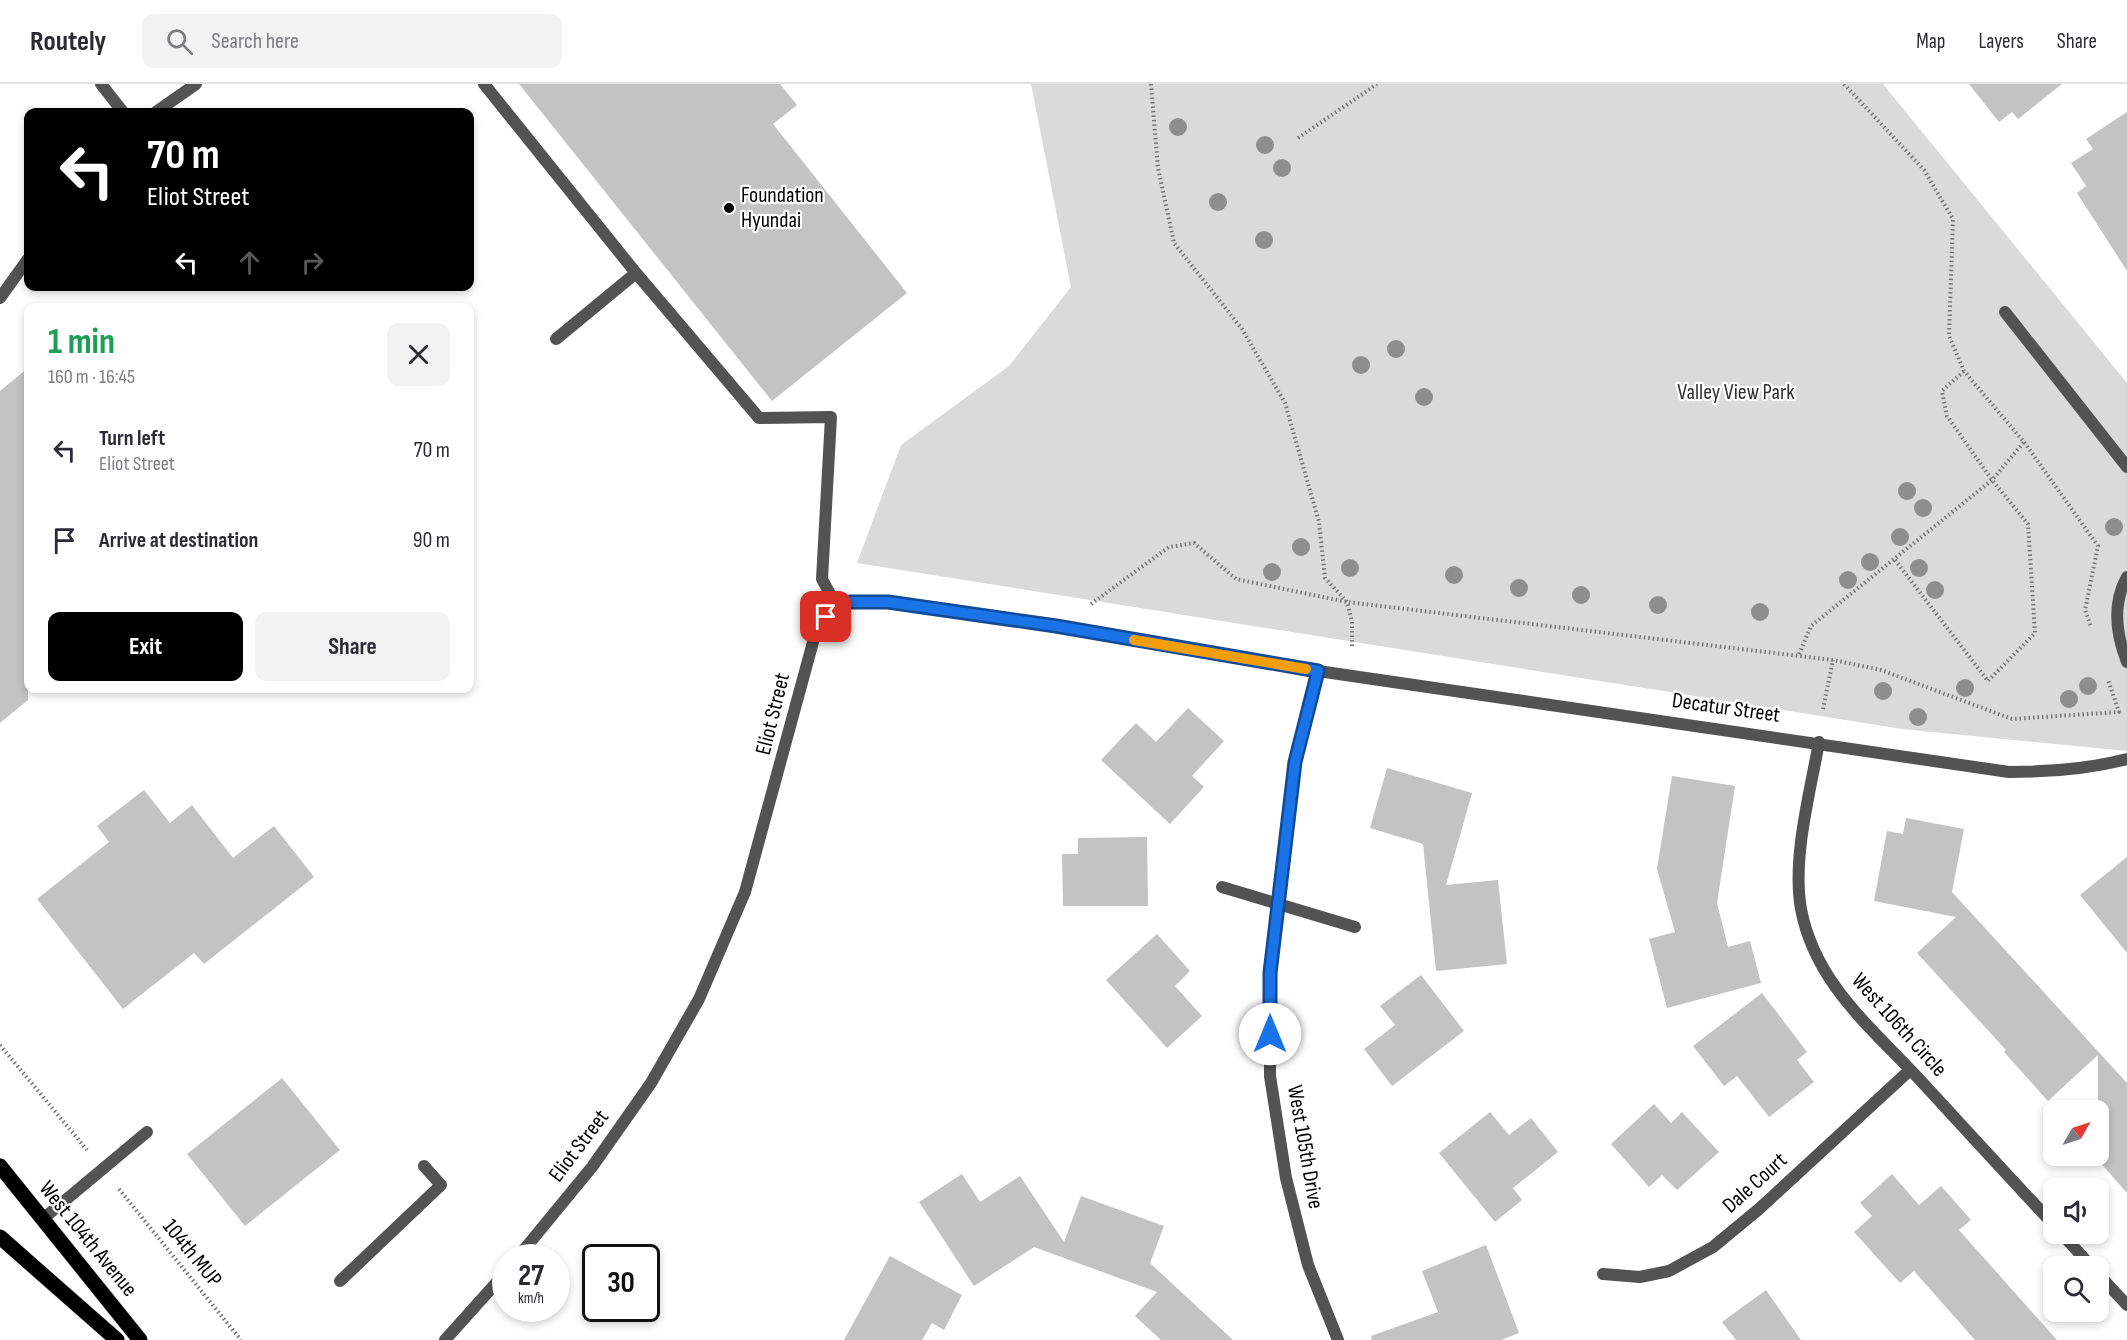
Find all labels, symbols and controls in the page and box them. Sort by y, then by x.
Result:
search box [142,14,562,68]
text: Routely [30,25,106,58]
icon: search [163,25,196,58]
text: Search here [211,28,299,55]
text: Map [1916,29,1945,54]
text: Layers [1978,29,2024,54]
text: Share [2057,29,2097,54]
text: 70 m [147,130,220,181]
icon: left [48,132,126,210]
text: Eliot Street [147,181,249,213]
place label: Foundation Hyundai [741,182,824,234]
marker: Foundation Hyundai [722,201,736,215]
icon: left [170,246,203,279]
icon: ahead [233,246,266,279]
icon: right [296,246,329,279]
text: 1 min [48,321,115,364]
button: close [387,323,450,386]
text: 160 m · 16:45 [48,365,135,389]
park label: Valley View Park [1677,379,1795,406]
text: Turn left [99,425,165,452]
icon: left [48,434,81,467]
text: 70 m [414,437,450,464]
text: Eliot Street [99,452,175,476]
icon: arrive [48,524,81,557]
text: Arrive at destination [99,527,258,554]
text: 90 m [413,527,450,554]
pin [800,591,851,642]
icon: arrive [809,600,842,633]
button: Exit [48,612,243,681]
button: Share [255,612,450,681]
street label: Eliot Street [750,670,796,758]
street label: Decatur Street [1670,687,1782,729]
street label: West 106th Circle [1845,968,1953,1082]
position arrow [1238,1002,1302,1066]
street label: West 105th Drive [1281,1083,1329,1211]
north arrow [2043,1100,2109,1166]
map controls [2043,1100,2109,1322]
street label: Eliot Street [543,1104,615,1187]
street label: Dale Court [1717,1147,1793,1219]
street label: West 104th Avenue [33,1176,143,1302]
button: sound [2043,1178,2109,1244]
street label: 104th MUP [156,1214,228,1292]
speed limit sign: 30 [582,1244,660,1322]
button: search [2043,1256,2109,1322]
text: 27 [518,1258,544,1294]
text: km/h [518,1289,544,1308]

